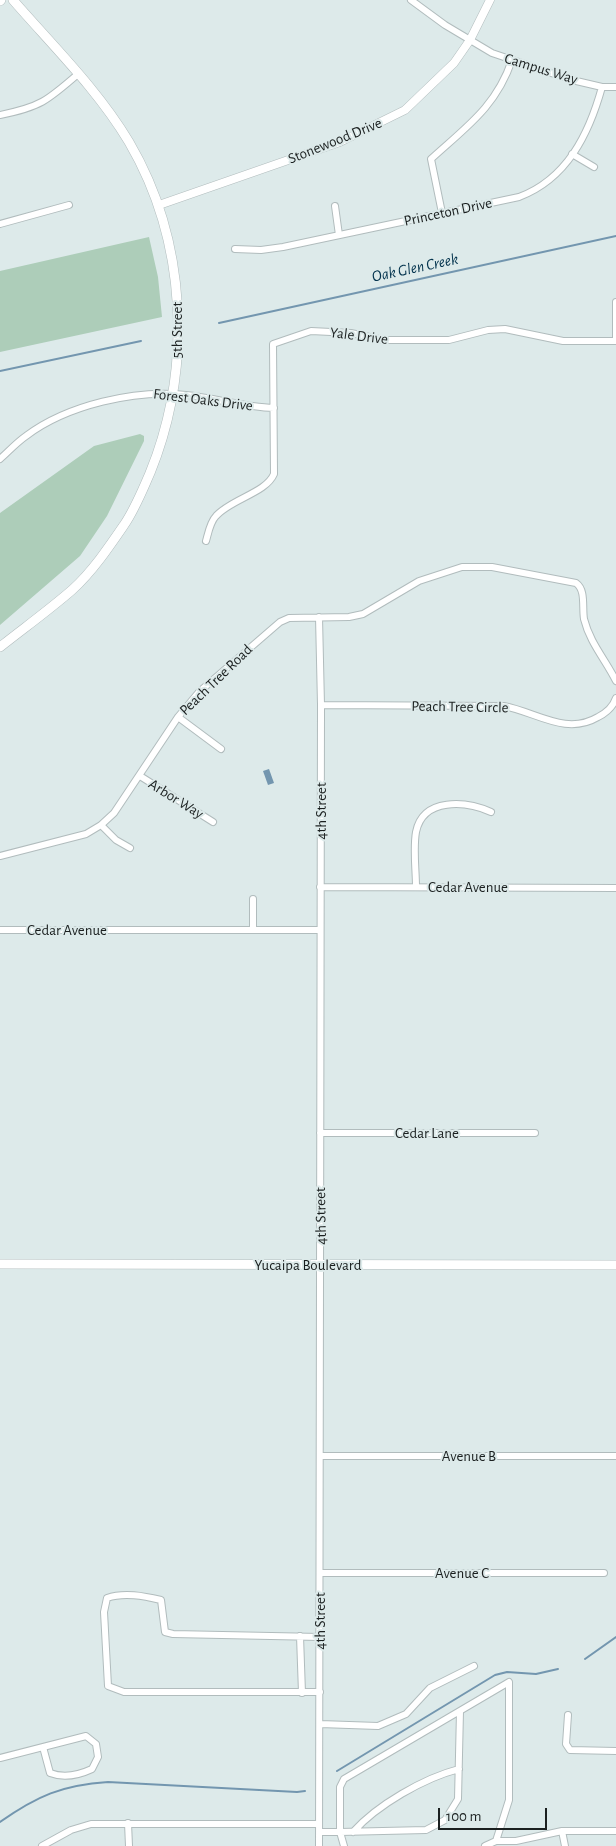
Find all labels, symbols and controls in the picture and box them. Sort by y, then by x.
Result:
street label: Campus Way [502,49,580,89]
street label: Stonewood Drive [285,114,385,168]
street label: Princeton Drive [402,194,494,230]
water label: Oak Glen Creek [370,249,460,287]
street label: 5th Street [168,302,186,358]
street label: Yale Drive [329,324,389,348]
street label: Forest Oaks Drive [152,385,254,415]
street label: Peach Tree Road [176,641,256,719]
street label: Peach Tree Circle [411,697,509,717]
street label: Arbor Way [145,775,207,823]
street label: 4th Street [312,782,330,840]
street label: Cedar Avenue [428,878,508,896]
street label: Cedar Avenue [27,921,107,939]
street label: Cedar Lane [395,1124,459,1142]
street label: 4th Street [311,1187,331,1245]
street label: Yucaipa Boulevard [255,1256,361,1274]
street label: Avenue B [442,1447,496,1465]
street label: Avenue C [435,1564,489,1582]
street label: 4th Street [311,1592,329,1650]
scale bar [441,1798,550,1830]
text: 100 m [446,1809,481,1824]

